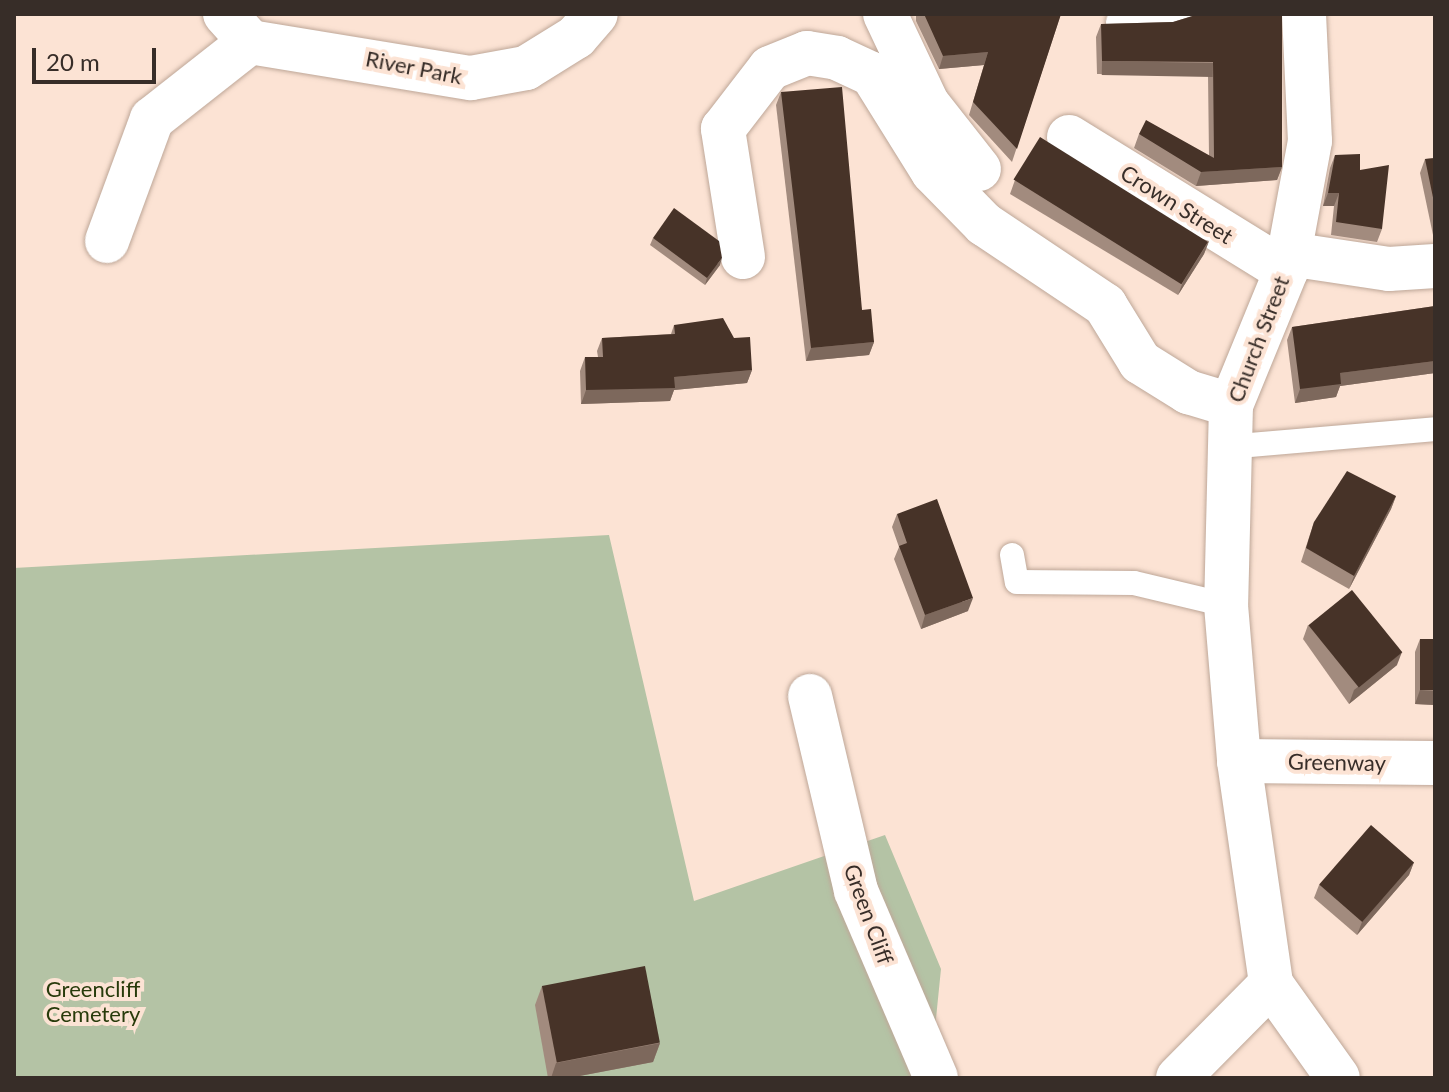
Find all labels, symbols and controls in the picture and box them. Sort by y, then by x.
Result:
scale bar [36,32,160,82]
street label: River Park [363,45,465,89]
text: 20 m [46,47,100,76]
street label: Crown Street [1116,159,1238,249]
street label: Church Street [1222,272,1294,406]
street label: Greenway [1288,748,1386,776]
street label: Green Cliff [839,860,899,968]
park label: Greencliff Cemetery [46,975,140,1026]

